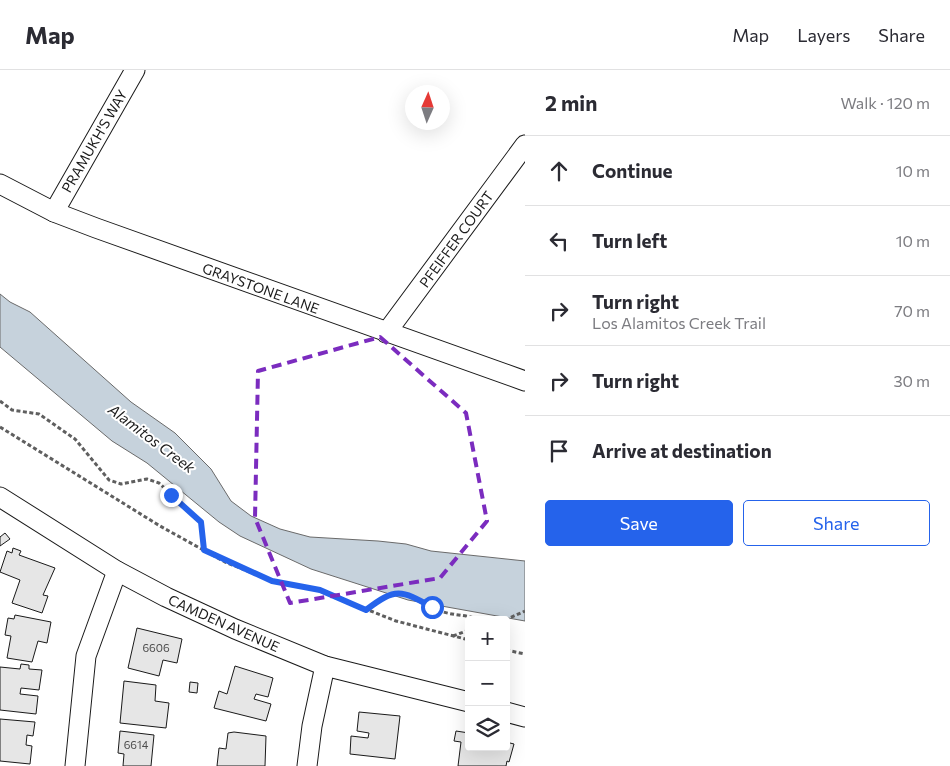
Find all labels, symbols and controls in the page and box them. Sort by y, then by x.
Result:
text: Map [25,20,75,49]
text: Map [732,24,769,46]
text: Layers [797,24,850,46]
text: Share [878,24,925,46]
north arrow [405,85,450,130]
street label: PRAMUKH'S WAY [58,87,130,195]
text: 2 min [545,90,597,115]
text: Walk · 120 m [840,93,930,112]
icon: ahead [545,157,573,185]
text: Continue [592,159,672,182]
text: 10 m [896,161,930,180]
street label: PFEIFFER COURT [415,188,497,290]
icon: left [545,227,573,255]
text: Turn left [592,229,667,252]
text: 10 m [896,231,930,250]
street label: GRAYSTONE LANE [200,259,322,317]
text: Turn right [592,290,679,313]
icon: right [545,297,573,325]
text: 70 m [894,301,930,320]
text: Los Alamitos Creek Trail [592,313,766,332]
icon: right [545,367,573,395]
text: Turn right [592,369,679,392]
text: 30 m [893,371,930,390]
water label: Alamitos Creek [104,399,199,477]
icon: arrive [545,437,573,465]
text: Arrive at destination [592,439,772,462]
route end [160,484,183,507]
button: Save [545,500,733,546]
button: Share [743,500,930,546]
street label: CAMDEN AVENUE [166,591,282,655]
route start [421,596,444,619]
map controls [465,616,510,751]
button: + [465,616,510,661]
house number: 6606 [142,641,170,654]
button: − [465,661,510,706]
button: layers [465,706,510,751]
house number: 6614 [124,738,149,751]

